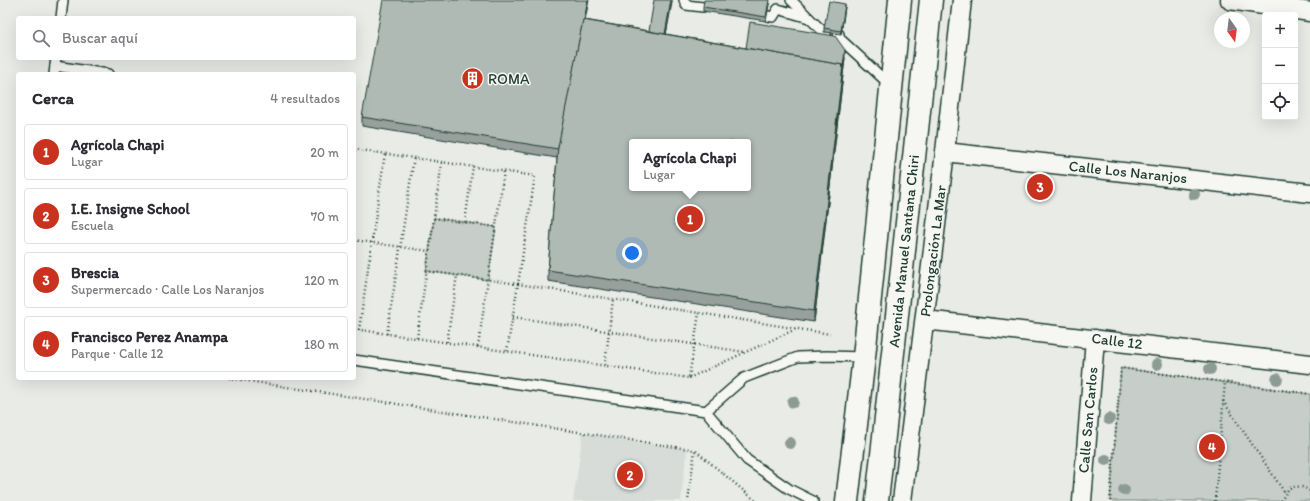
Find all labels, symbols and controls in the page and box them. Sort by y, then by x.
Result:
north arrow [1214,12,1250,48]
map controls [1262,12,1298,120]
button: + [1262,12,1298,48]
search box [16,16,356,60]
icon: search [30,27,52,49]
text: Buscar aquí [62,29,138,47]
button: − [1262,48,1298,84]
building icon: ROMA [459,66,485,92]
place label: ROMA [488,70,530,88]
button: locate [1262,84,1298,120]
text: Cerca [32,88,74,108]
text: 4 resultados [270,91,340,106]
text: Agrícola Chapi [71,136,164,154]
popup [629,139,751,191]
text: 1 [43,145,49,160]
text: 20 m [310,145,339,160]
text: Agrícola Chapi [643,149,737,167]
text: Lugar [71,154,103,169]
street label: Avenida Manuel Santana Chiri [885,154,923,348]
street label: Calle Los Naranjos [1068,157,1188,187]
text: Lugar [643,167,675,182]
pin: 3 [1027,172,1053,202]
street label: Prolongación La Mar [916,184,950,318]
text: I.E. Insigne School [71,200,190,218]
pin: 1 [677,204,703,234]
text: 2 [43,209,49,224]
text: 70 m [311,209,339,224]
text: Escuela [71,218,114,233]
your location [622,243,642,263]
text: Brescia [71,264,119,282]
text: 3 [42,273,50,288]
text: 120 m [304,273,339,288]
text: Supermercado · Calle Los Naranjos [71,282,264,297]
text: Francisco Perez Anampa [71,328,228,346]
street label: Calle 12 [1090,329,1144,353]
text: 4 [42,337,50,352]
text: 180 m [304,337,339,352]
text: Parque · Calle 12 [71,346,163,361]
street label: Calle San Carlos [1074,366,1102,474]
pin: 4 [1199,432,1225,462]
pin: 2 [617,460,643,490]

